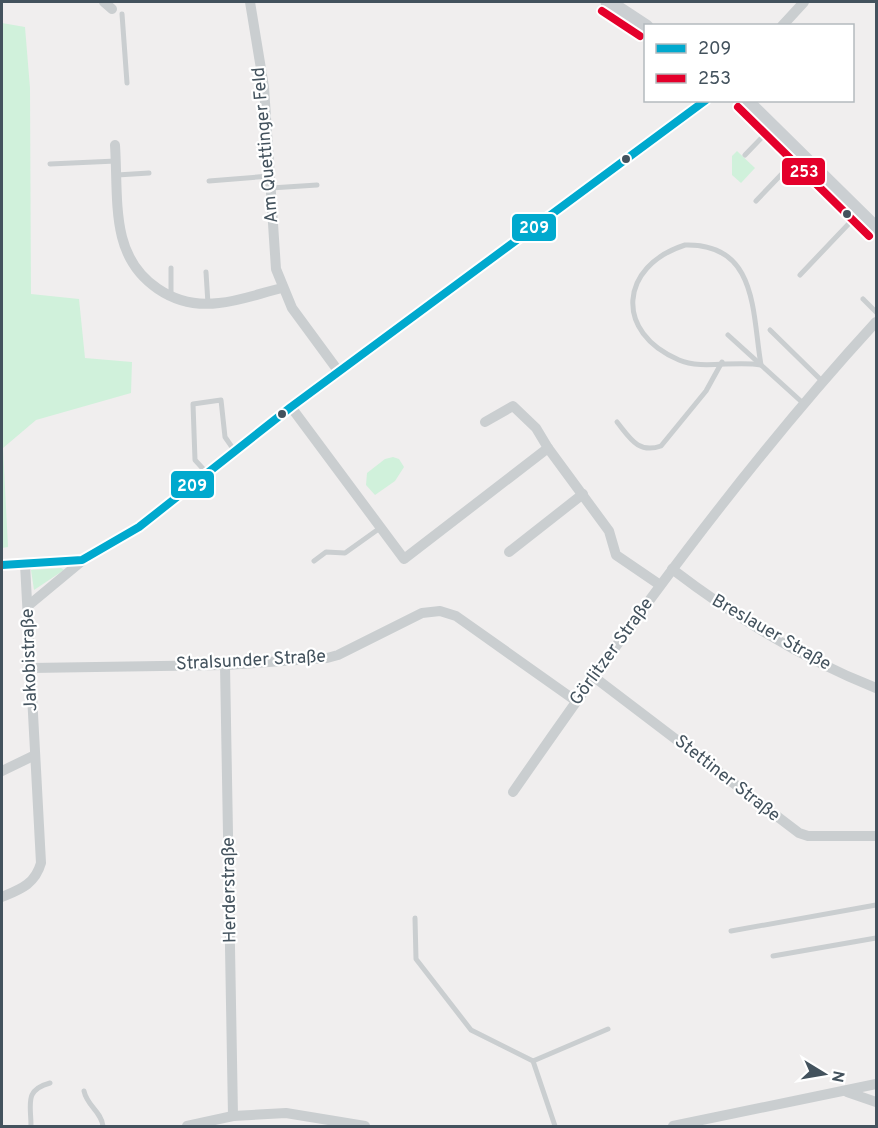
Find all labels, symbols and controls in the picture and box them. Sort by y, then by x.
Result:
legend [644,24,854,102]
text: 209 [698,38,731,61]
street label: Am Quettinger Feld [248,66,284,224]
text: 253 [698,68,731,91]
unlabelled marker [620,153,632,165]
line badge: 253 [781,157,826,186]
text: 253 [789,163,819,183]
unlabelled marker [841,208,853,220]
line badge: 209 [511,213,557,242]
text: 209 [519,219,549,239]
unlabelled marker [276,408,288,420]
line badge: 209 [170,470,215,499]
text: 209 [177,477,207,497]
street label: Breslauer Straße [707,590,835,676]
street label: Görlitzer Straße [565,594,659,710]
street label: Jakobistraße [17,608,43,712]
street label: Stralsunder Straße [175,646,327,676]
street label: Stettiner Straße [669,730,785,828]
street label: Herderstraße [218,837,242,943]
north arrow [794,1044,854,1104]
text: N [826,1069,848,1084]

